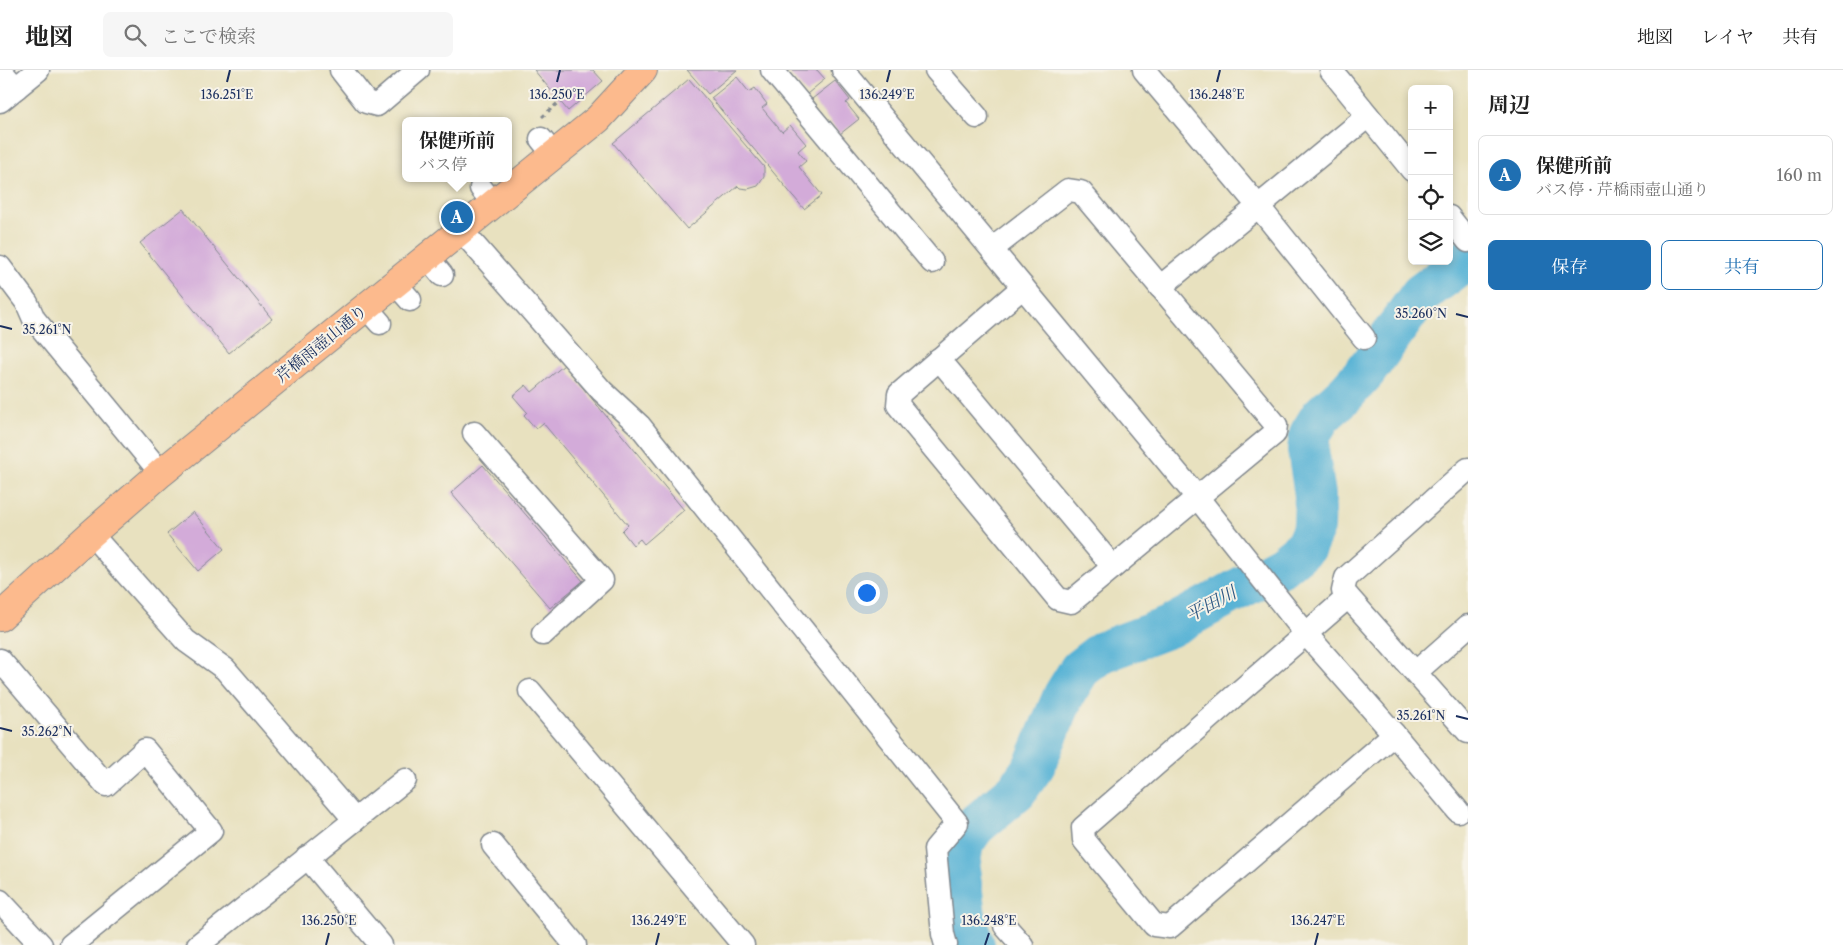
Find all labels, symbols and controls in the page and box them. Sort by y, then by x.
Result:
search box [103,12,453,57]
icon: search [121,21,149,49]
text: 地図 [25,22,73,51]
text: ここで検索 [161,25,256,48]
text: 地図 [1637,26,1673,48]
text: レイヤ [1701,26,1754,48]
text: 共有 [1782,26,1818,48]
map controls [1408,85,1453,265]
button: + [1408,85,1453,130]
text: 136.251°E [201,87,253,102]
text: 136.250°E [529,87,585,102]
text: 136.249°E [860,87,914,102]
text: 136.248°E [1189,87,1245,102]
text: 周辺 [1488,92,1530,117]
popup [402,117,512,182]
text: 保健所前 [419,129,495,152]
button: − [1408,130,1453,175]
text: バス停 [419,154,467,174]
text: 保健所前 [1536,154,1612,177]
text: A [1499,165,1511,185]
text: 160 m [1777,165,1822,185]
button: locate [1408,175,1453,220]
text: バス停 · 芹橋雨壺山通り [1536,179,1709,199]
pin: A [441,198,473,236]
button: layers [1408,220,1453,265]
button: 保存 [1488,240,1651,290]
button: 共有 [1661,240,1823,290]
street label: 芹橋雨壺山通り [271,300,371,386]
text: 35.260°N [1395,306,1447,321]
text: 35.261°N [22,322,72,337]
your location [854,580,880,606]
water label: 平田川 [1182,581,1242,626]
text: 35.261°N [1396,708,1446,723]
text: 35.262°N [21,724,73,739]
text: 136.250°E [301,913,357,928]
text: 136.249°E [632,913,686,928]
text: 136.248°E [961,913,1017,928]
text: 136.247°E [1291,913,1345,928]

